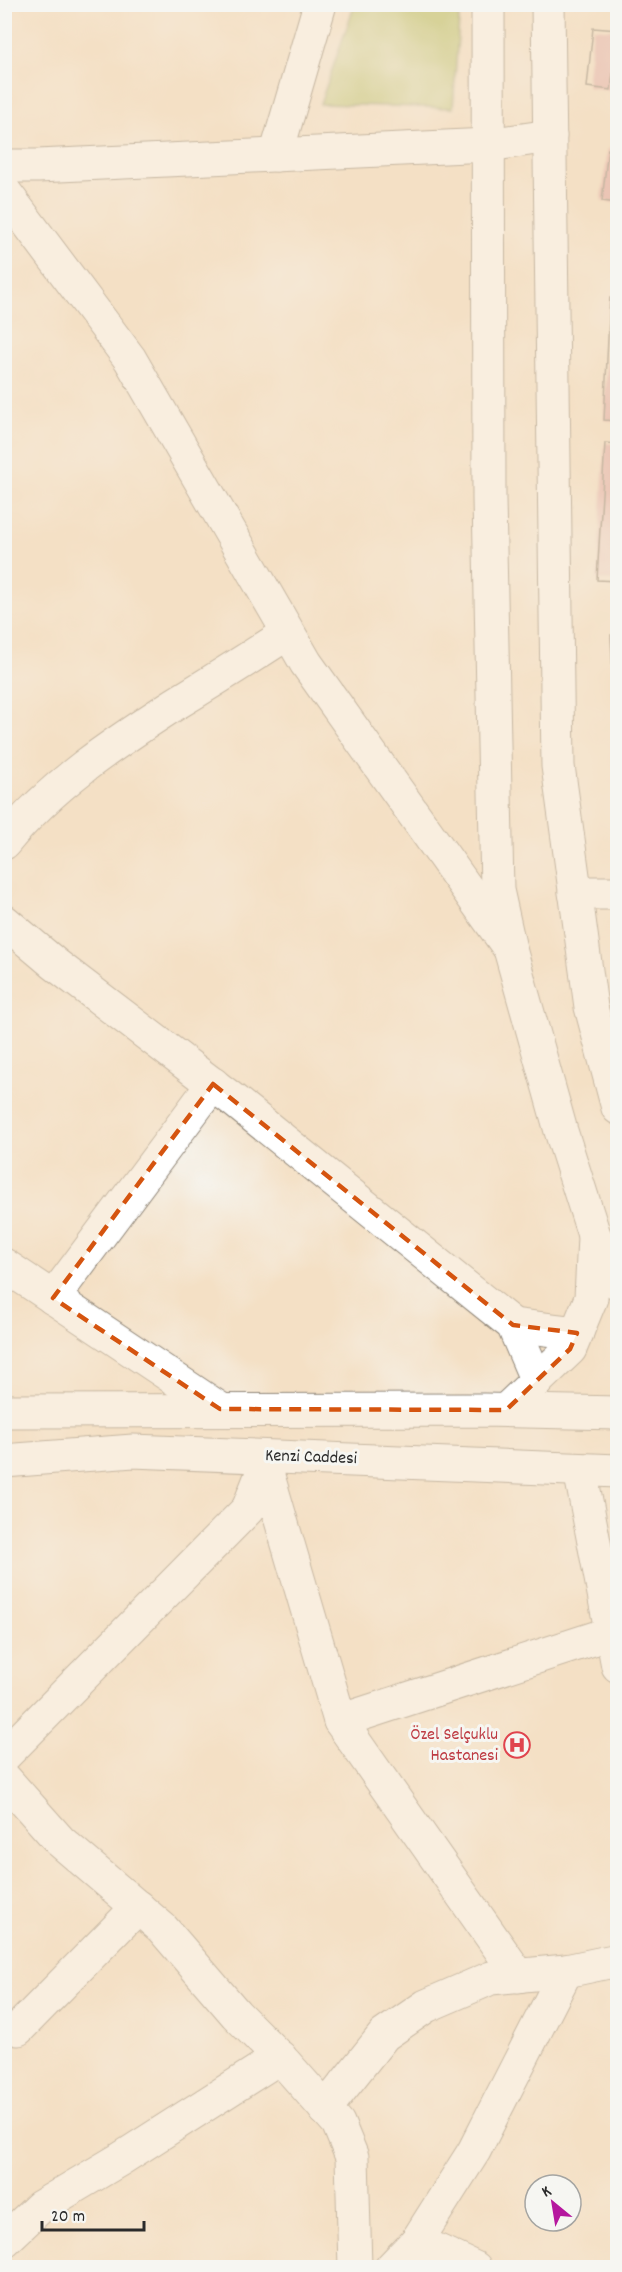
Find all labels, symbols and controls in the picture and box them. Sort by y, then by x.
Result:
street label: Kenzi Caddesi [265,1444,357,1472]
place label: Özel Selçuklu Hastanesi [410,1723,498,1769]
hospital icon: Özel Selçuklu Hastanesi [502,1730,532,1760]
north arrow [523,2173,583,2233]
text: K [538,2180,556,2204]
scale bar [42,2194,144,2232]
text: 20 m [51,2205,85,2230]

